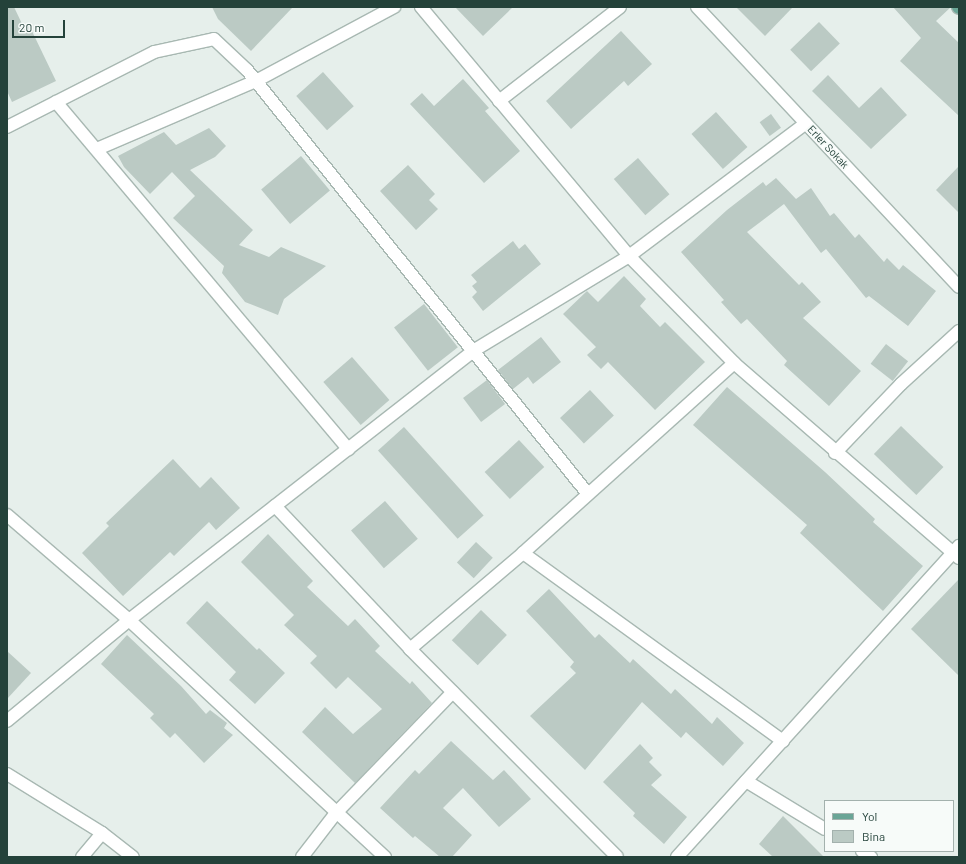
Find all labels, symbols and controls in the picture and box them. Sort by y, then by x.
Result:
scale bar [14,12,67,38]
text: 20 m [19,20,45,34]
street label: Erler Sokak [805,123,851,171]
legend [824,800,954,852]
text: Yol [862,809,877,823]
text: Bina [862,829,885,843]

